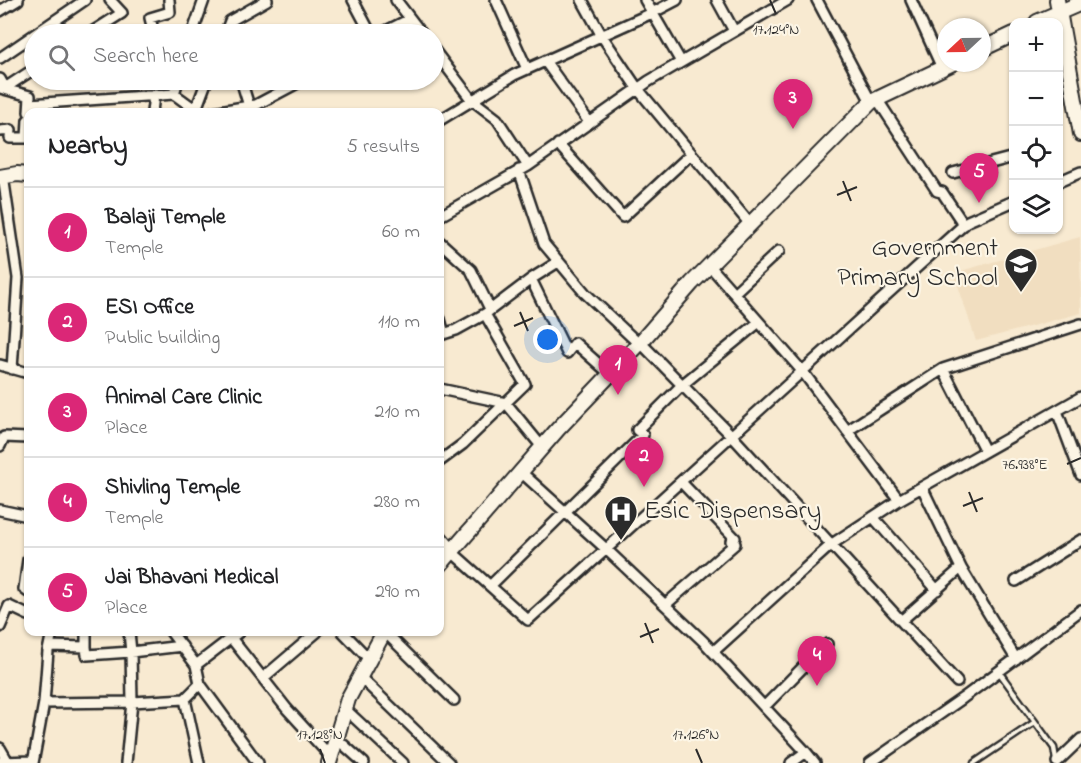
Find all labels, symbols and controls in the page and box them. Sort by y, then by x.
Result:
north arrow [937,18,991,72]
map controls [1009,18,1063,234]
button: + [1009,18,1063,72]
text: 17.124°N [753,19,799,41]
search box [24,24,444,90]
icon: search [45,41,78,74]
text: Search here [93,41,198,73]
button: − [1009,72,1063,126]
pin: 3 [774,80,812,129]
button: locate [1009,126,1063,180]
text: Nearby [48,128,127,166]
text: 5 results [347,133,420,162]
pin: 5 [960,154,998,203]
button: layers [1009,180,1063,234]
text: Balaji Temple [105,202,226,234]
text: 1 [64,218,71,247]
text: 60 m [382,218,420,247]
place label: Government Primary School [837,230,998,298]
text: Temple [105,234,164,263]
school or university icon: Government Primary School [1003,246,1039,293]
text: ESI Office [105,292,194,324]
text: 2 [63,308,72,337]
text: 110 m [378,308,420,337]
text: Public building [105,324,220,353]
your location [533,325,562,354]
pin: 1 [598,346,638,395]
text: Animal Care Clinic [105,382,262,414]
text: 3 [63,398,72,427]
text: 210 m [375,398,420,427]
text: Place [105,414,147,443]
pin: 2 [624,438,664,487]
text: 76.938°E [1002,454,1048,476]
text: Shivling Temple [105,472,240,504]
text: 4 [63,488,72,517]
text: 280 m [373,488,420,517]
place label: Esic Dispensary [644,493,821,531]
hospital icon: Esic Dispensary [603,494,639,541]
text: Temple [105,504,164,533]
text: Jai Bhavani Medical [105,562,278,594]
text: 5 [62,578,73,607]
text: 290 m [375,578,420,607]
text: Place [105,594,147,623]
pin: 4 [798,636,836,686]
text: 17.128°N [297,724,343,746]
text: 17.126°N [673,724,719,746]

